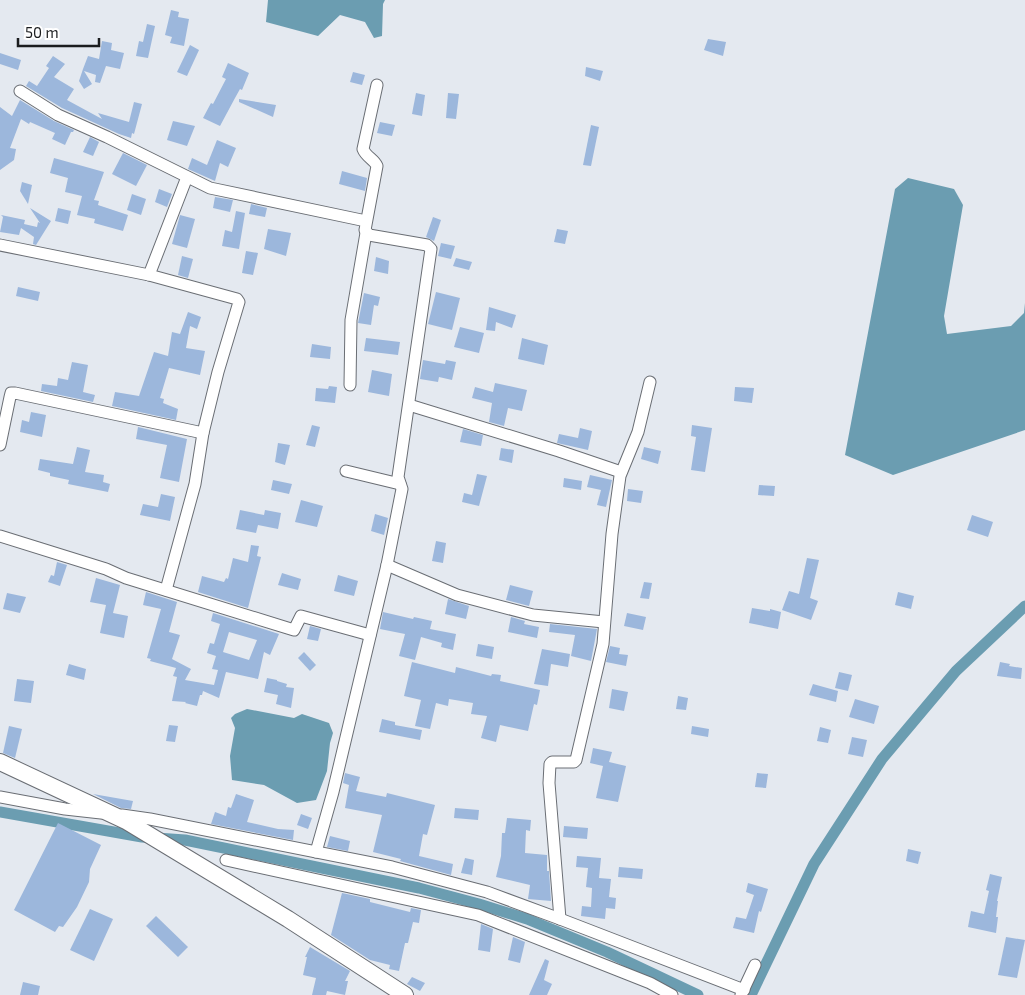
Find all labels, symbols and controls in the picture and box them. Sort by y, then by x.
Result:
scale bar [18,15,99,47]
text: 50 m [25,23,59,41]

